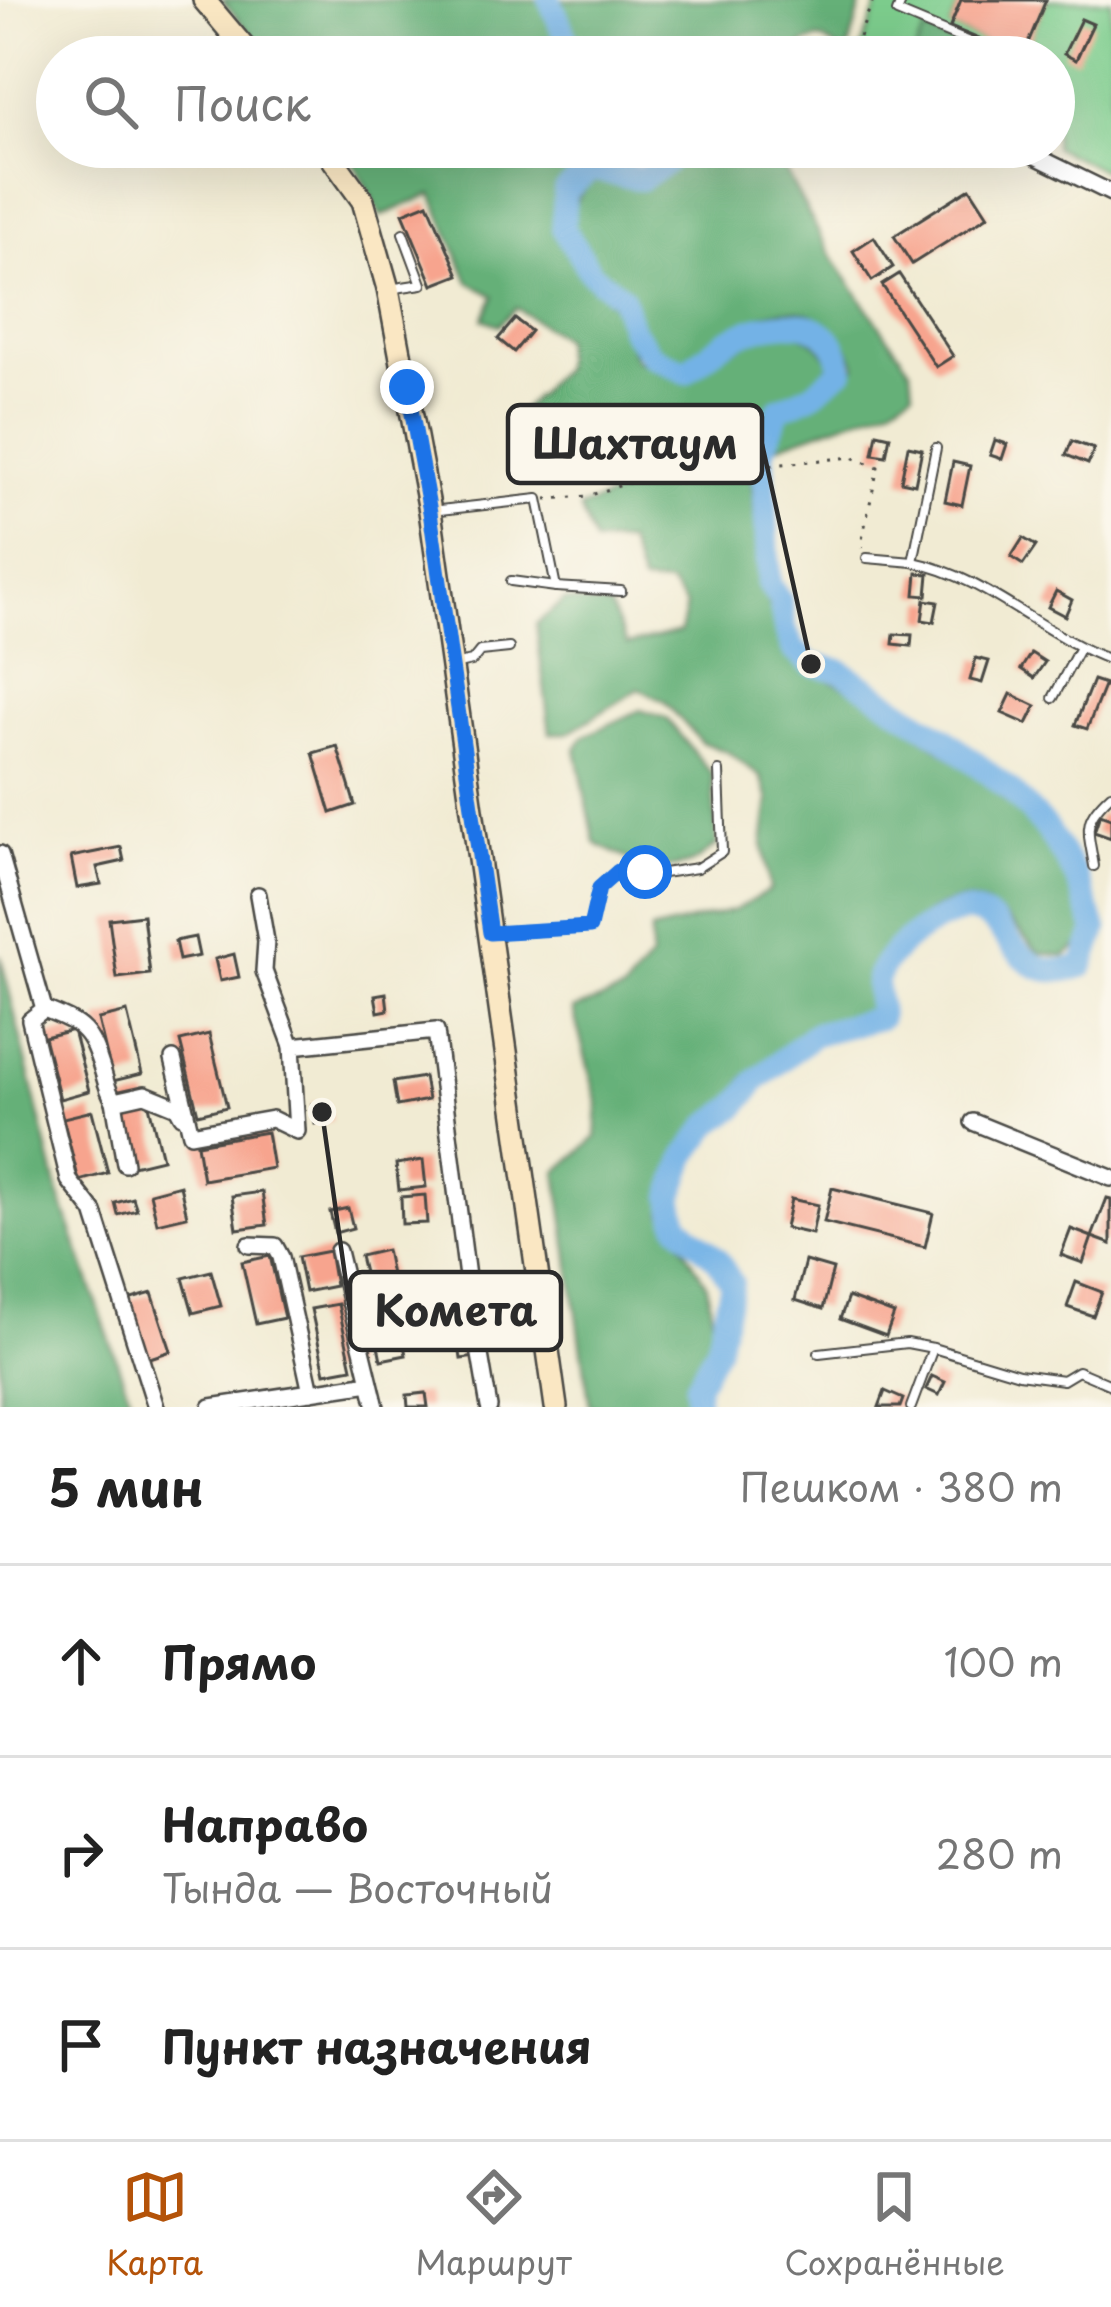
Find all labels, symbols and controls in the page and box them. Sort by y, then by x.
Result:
search box [36,36,1075,168]
text: Поиск [174,68,311,136]
icon: search [78,69,144,135]
route end [380,360,434,414]
callout: Шахтаум [508,405,762,483]
text: Шахтаум [532,410,738,473]
route start [618,845,672,899]
callout: Комета [350,1272,561,1350]
text: Комета [374,1277,538,1340]
text: 5 мин [48,1447,204,1524]
text: Пешком · 380 m [740,1456,1063,1515]
text: Прямо [162,1627,316,1695]
icon: ahead [48,1628,114,1694]
text: 100 m [944,1631,1063,1690]
text: Направо [162,1789,368,1857]
icon: right [48,1820,114,1886]
text: 280 m [936,1823,1063,1882]
text: Тында — Восточный [162,1857,553,1916]
text: Пункт назначения [162,2011,592,2079]
icon: arrive [48,2012,114,2078]
tab: Карта [106,2164,203,2286]
tab: Маршрут [416,2164,572,2286]
tab: Сохранённые [784,2164,1005,2286]

